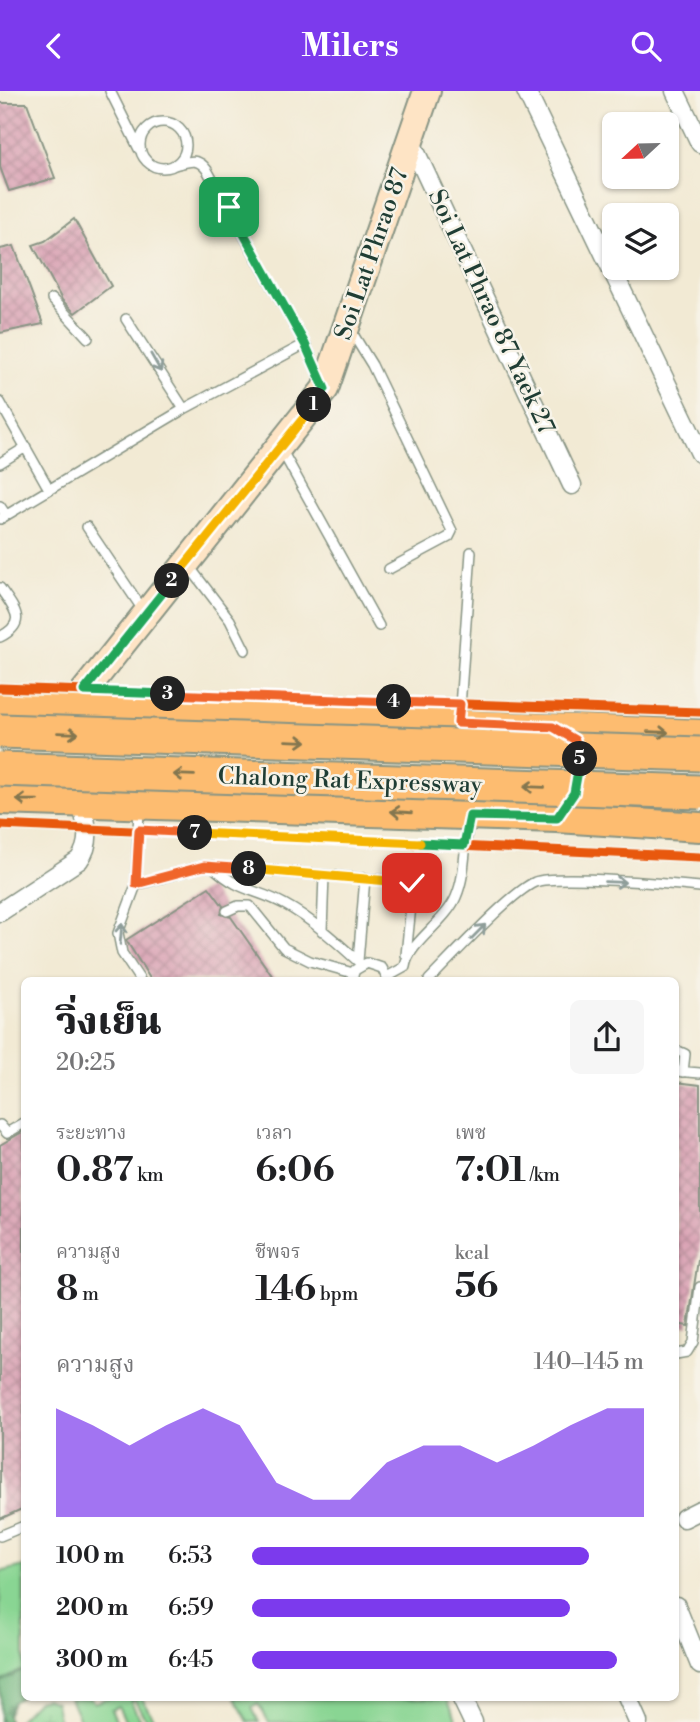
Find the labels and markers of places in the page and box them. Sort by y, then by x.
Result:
pin [199,177,259,237]
pin: 1 [296,387,332,423]
pin: 2 [154,563,190,599]
pin: 3 [150,677,186,711]
pin: 4 [376,685,412,719]
pin: 5 [562,741,598,777]
pin: 7 [178,815,212,851]
pin: 8 [232,851,266,887]
pin [382,853,442,913]

